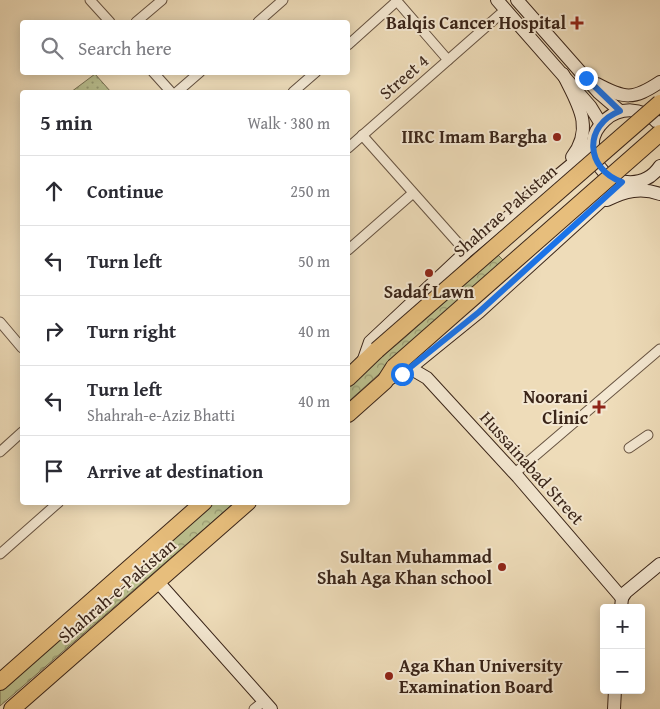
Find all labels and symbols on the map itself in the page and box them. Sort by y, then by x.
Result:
place label: Balqis Cancer Hospital [386,9,566,36]
marker: Balqis Cancer Hospital [570,16,584,30]
street label: Street 4 [373,47,434,106]
route end [575,67,598,90]
place label: IIRC Imam Bargha [401,123,548,150]
marker: IIRC Imam Bargha [551,131,563,143]
street label: Shahrae Pakistan [447,158,563,264]
marker: Sadaf Lawn [423,267,435,279]
place label: Sadaf Lawn [384,278,475,305]
route start [391,363,414,386]
place label: Noorani Clinic [523,383,588,431]
marker: Noorani Clinic [592,400,606,414]
street label: Hussainabad Street [474,405,591,531]
street label: Shahrah-e-Pakistan [52,532,182,650]
place label: Sultan Muhammad Shah Aga Khan school [317,543,493,591]
marker: Sultan Muhammad Shah Aga Khan school [496,561,508,573]
place label: Aga Khan University Examination Board [399,652,563,700]
marker: Aga Khan University Examination Board [383,670,395,682]

